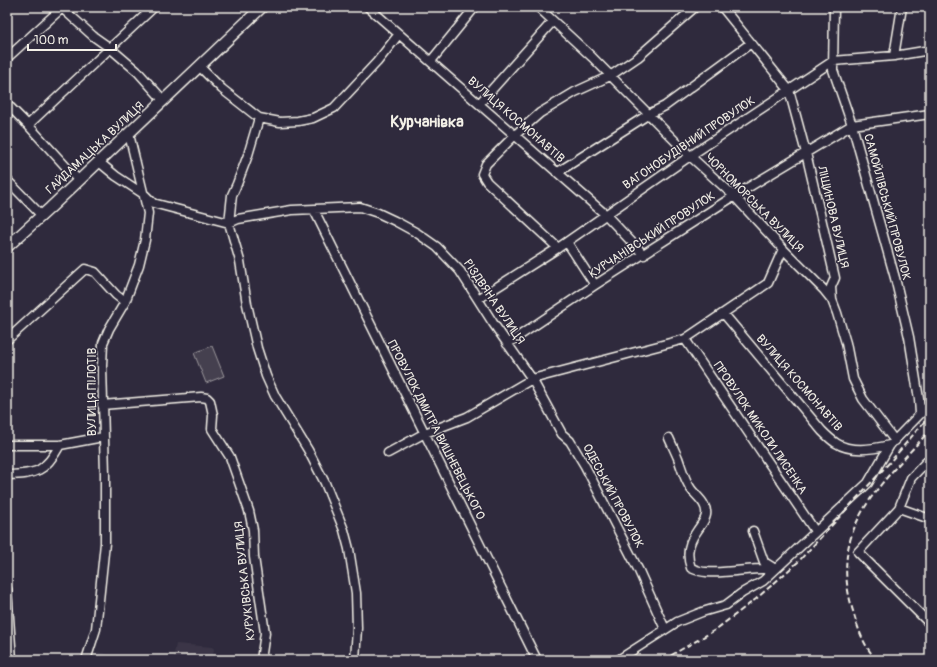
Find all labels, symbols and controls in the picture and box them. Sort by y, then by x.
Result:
scale bar [28,26,116,52]
text: 100 m [34,33,69,48]
street label: ВУЛИЦЯ КОСМОНАВТІВ [464,74,568,166]
street label: ВАГОНОБУДІВНИЙ ПРОВУЛОК [620,93,758,193]
street label: ГАЙДАМАЦЬКА ВУЛИЦЯ [43,98,147,197]
district label: Курчанівка [390,112,464,132]
street label: САМОЙЛІВСЬКИЙ ПРОВУЛОК [860,132,914,282]
street label: ЧОРНОМОРСЬКА ВУЛИЦЯ [701,150,807,256]
street label: ЛІЩИНОВА ВУЛИЦЯ [814,163,852,270]
street label: КУРЧАНІВСЬКИЙ ПРОВУЛОК [586,188,718,282]
street label: РІЗДВЯНА ВУЛИЦЯ [460,257,528,347]
street label: ВУЛИЦЯ КОСМОНАВТІВ [753,331,845,435]
street label: ПРОВУЛОК ДМИТРА ВИШНЕВЕЦЬКОГО [384,338,488,523]
street label: ВУЛИЦЯ ПІЛОТІВ [85,347,100,436]
street label: ПРОВУЛОК МИКОЛИ ЛИСЕНКА [710,359,810,497]
street label: ОДЕСЬКИЙ ПРОВУЛОК [579,441,647,551]
street label: КУРУКІВСЬКА ВУЛИЦЯ [231,520,259,642]

